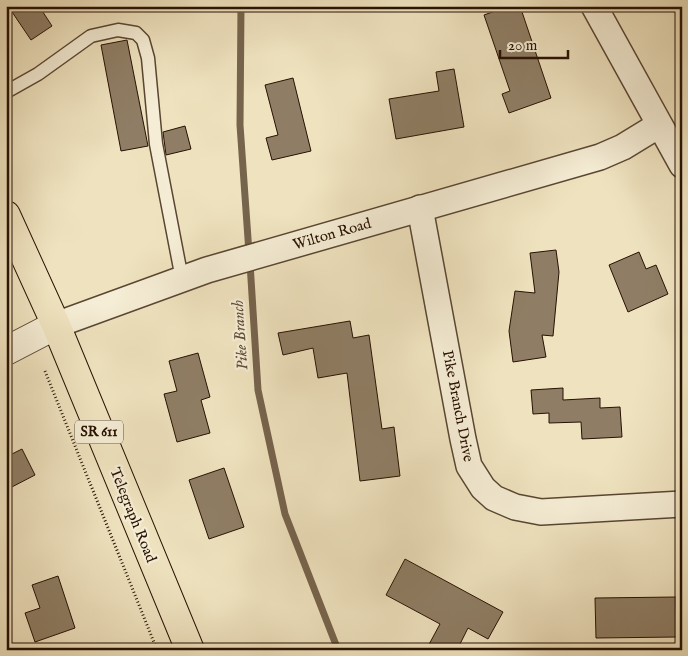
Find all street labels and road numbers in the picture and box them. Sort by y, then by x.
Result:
street label: Wilton Road [291,213,374,254]
street label: Pike Branch Drive [438,349,478,464]
road number: SR 611 [75,421,123,444]
street label: Telegraph Road [105,465,161,566]

